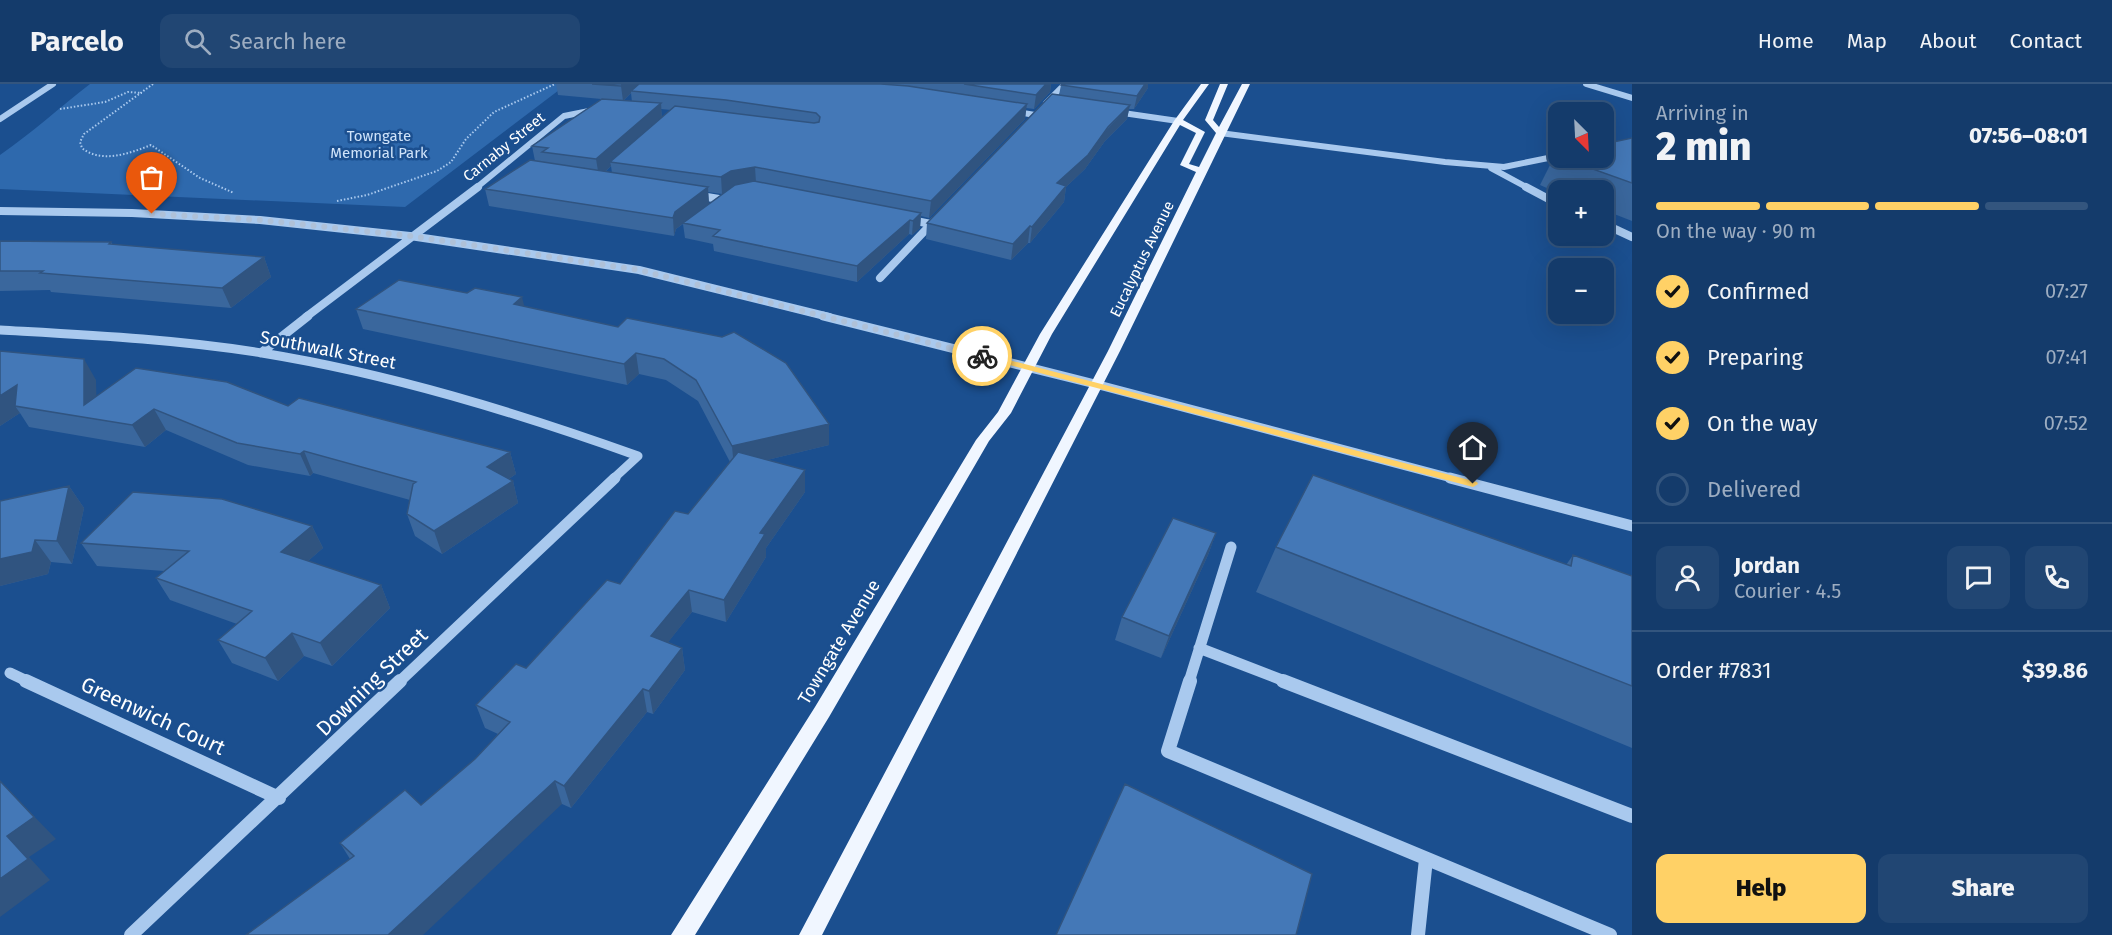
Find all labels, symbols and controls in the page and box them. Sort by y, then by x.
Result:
search box [160,14,580,68]
text: Parcelo [30,25,124,58]
icon: search [181,25,214,58]
text: Search here [229,28,346,55]
text: Home [1758,28,1814,54]
text: Map [1847,28,1887,54]
text: About [1920,28,1977,54]
text: Contact [2010,28,2082,54]
text: Arriving in [1656,101,1749,125]
north arrow [1548,102,1614,168]
map controls [1548,102,1614,324]
street label: Carnaby Street [459,108,549,185]
text: 07:56–08:01 [1969,122,2088,149]
text: 2 min [1656,124,1752,170]
park label: Towngate Memorial Park [330,127,428,162]
pin [126,152,177,214]
icon: bag [135,161,168,194]
button: + [1548,180,1614,246]
street label: Eucalyptus Avenue [1106,198,1178,320]
text: On the way · 90 m [1656,219,1816,243]
button: − [1548,258,1614,324]
icon: check [1656,275,1689,308]
text: Confirmed [1707,278,1810,305]
text: 07:27 [2045,279,2088,303]
street label: Southwalk Street [258,326,398,374]
courier [952,326,1012,386]
icon: bike [966,340,999,373]
icon: check [1656,341,1689,374]
text: Preparing [1707,344,1803,371]
text: 07:41 [2046,345,2088,369]
icon: check [1656,407,1689,440]
text: On the way [1707,410,1818,437]
text: 07:52 [2044,411,2088,435]
pin [1447,422,1498,484]
icon: home [1456,431,1489,464]
text: Delivered [1707,476,1802,503]
button: person [1656,546,1719,609]
button: chat [1947,546,2010,609]
button: phone [2025,546,2088,609]
text: Jordan [1734,552,1800,579]
street label: Towngate Avenue [793,576,885,708]
text: Courier · 4.5 [1734,579,1841,603]
street label: Downing Street [311,622,433,742]
text: Order #7831 [1656,657,1771,684]
text: $39.86 [2022,657,2088,684]
street label: Greenwich Court [77,671,230,761]
button: Help [1656,854,1866,923]
button: Share [1878,854,2088,923]

